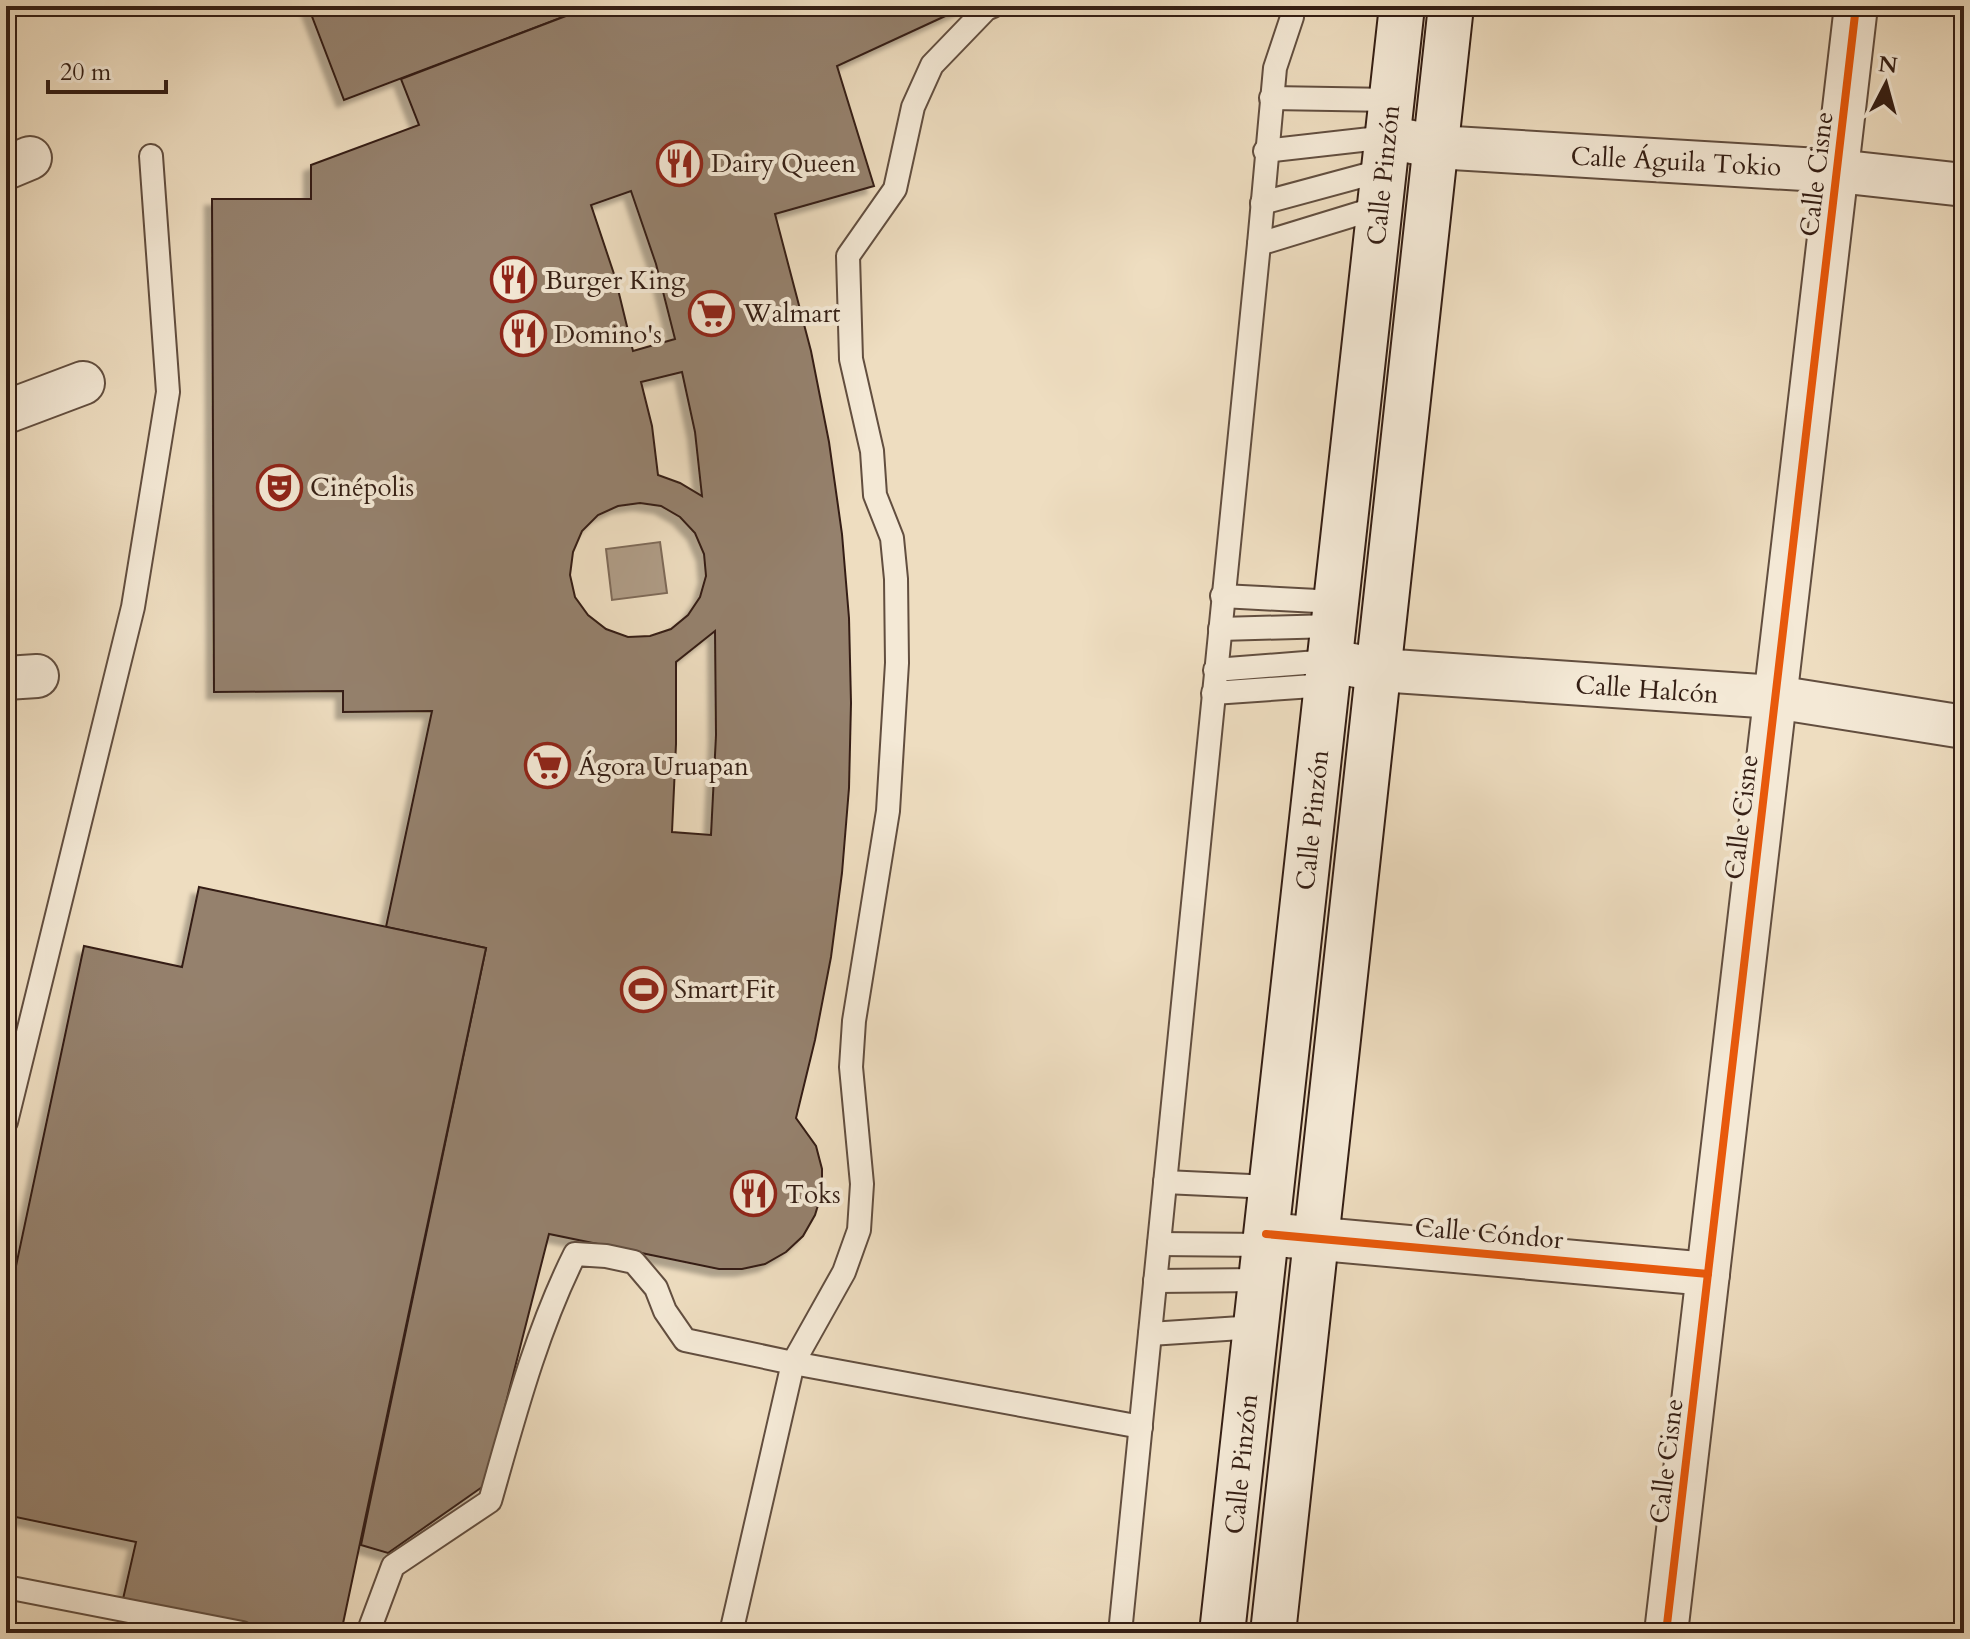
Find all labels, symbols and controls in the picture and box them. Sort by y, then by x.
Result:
scale bar [48,44,166,94]
north arrow [1846,44,1926,124]
text: N [1877,49,1899,81]
text: 20 m [60,56,112,89]
street label: Calle Pinzón [1359,103,1408,247]
street label: Calle Cisne [1791,110,1842,239]
restaurant icon: Dairy Queen [656,139,704,187]
street label: Calle Águila Tokio [1570,139,1782,184]
place label: Dairy Queen [711,146,856,181]
restaurant icon: Burger King [490,256,538,304]
place label: Burger King [545,263,686,298]
supermarket icon: Walmart [688,289,736,337]
place label: Walmart [742,296,841,331]
restaurant icon: Domino's [499,310,547,358]
place label: Domino's [554,317,662,352]
theatre icon: Cinépolis [255,463,303,511]
place label: Cinépolis [310,470,414,505]
street label: Calle Halcón [1574,667,1720,712]
supermarket icon: Ágora Uruapan [523,742,571,790]
street label: Calle Pinzón [1288,748,1337,892]
place label: Ágora Uruapan [578,749,749,784]
street label: Calle Cisne [1716,753,1767,882]
sports icon: Smart Fit [619,965,667,1013]
place label: Smart Fit [674,972,775,1007]
restaurant icon: Toks [730,1170,778,1218]
place label: Toks [785,1177,841,1212]
street label: Calle Cóndor [1413,1210,1565,1257]
street label: Calle Pinzón [1217,1392,1266,1536]
street label: Calle Cisne [1641,1397,1692,1526]

